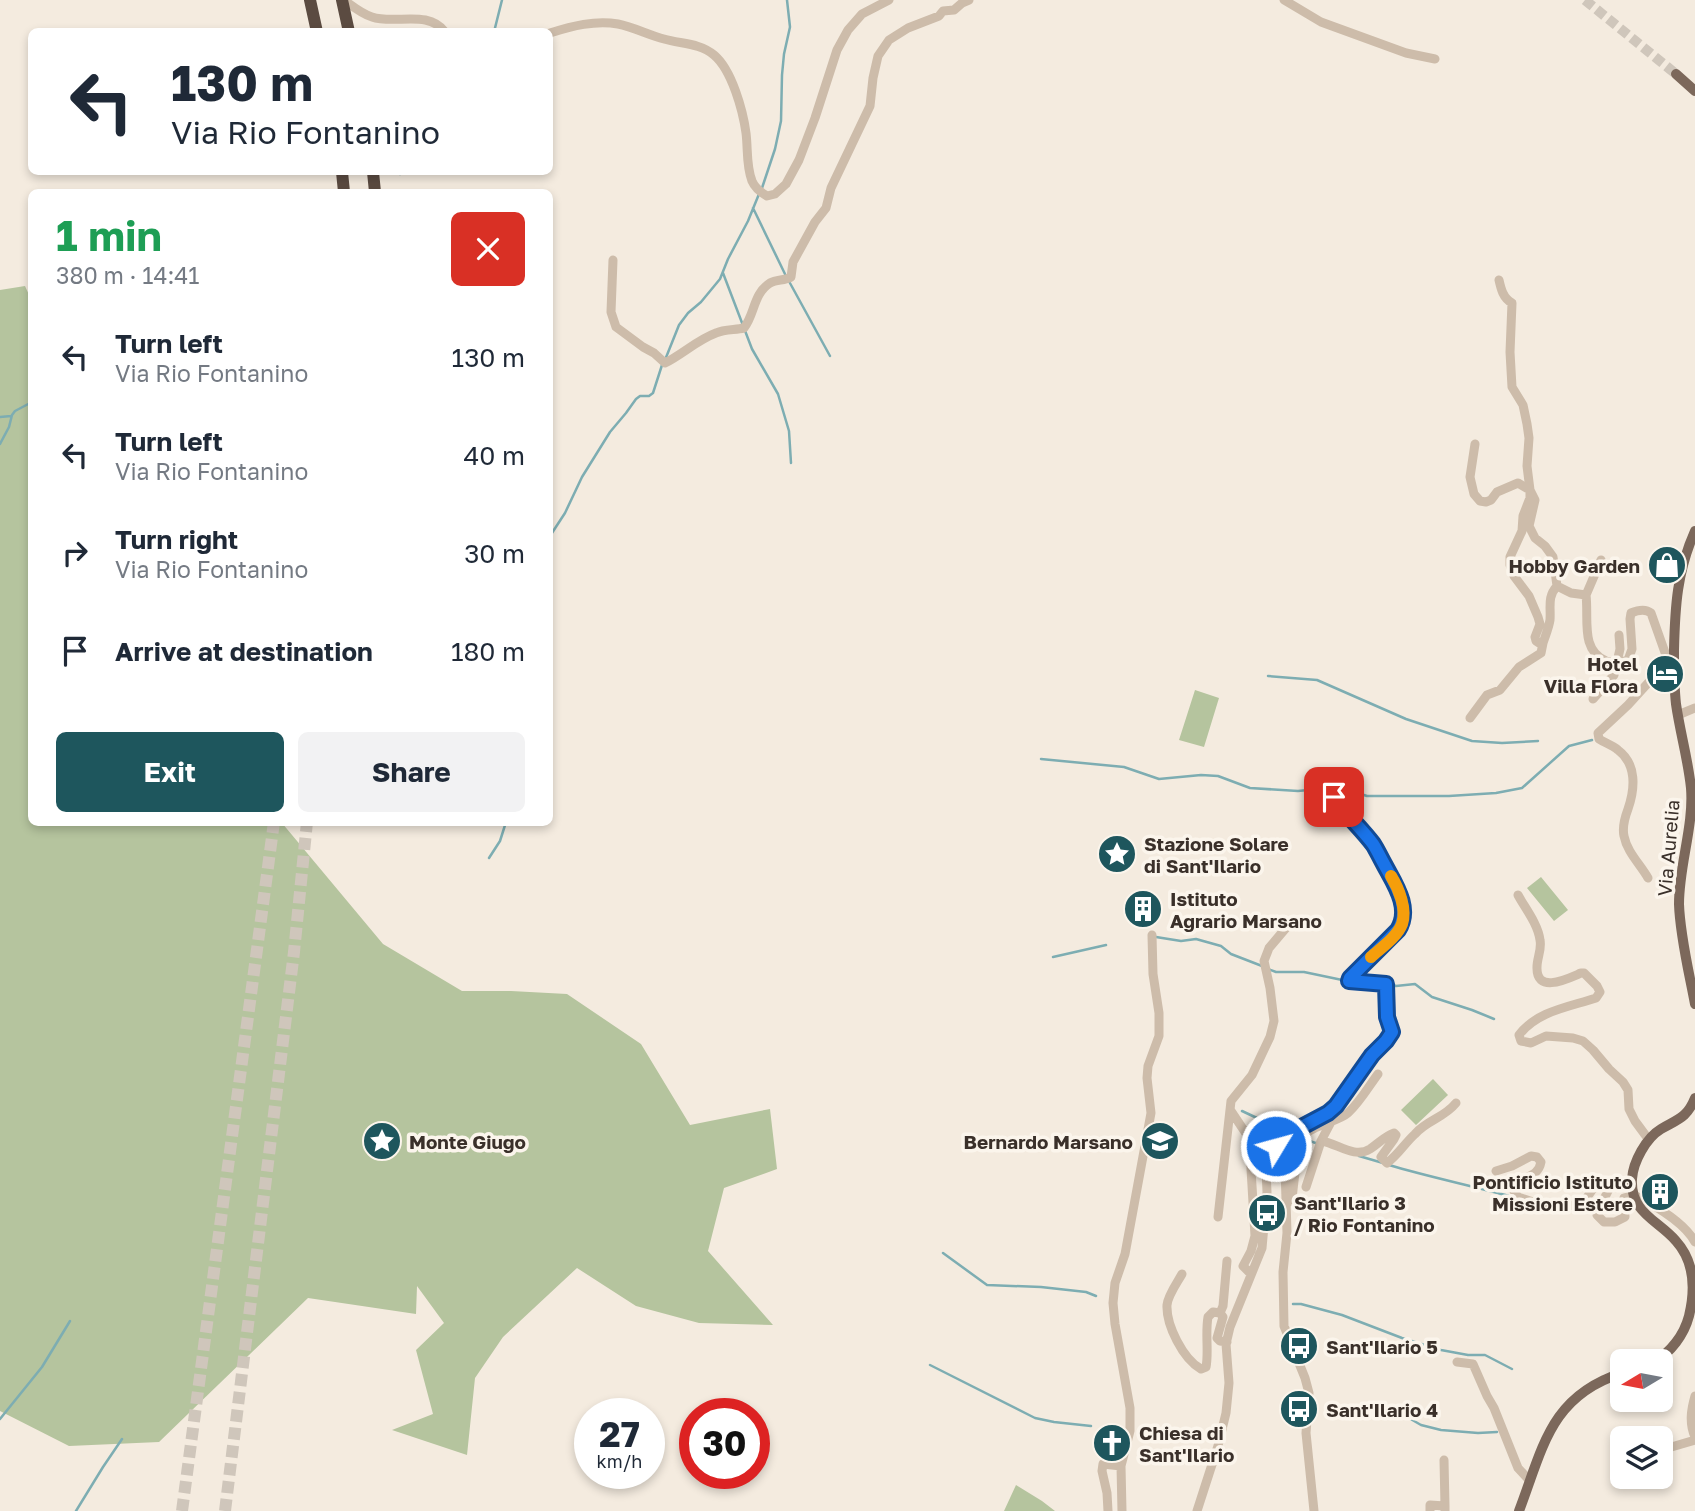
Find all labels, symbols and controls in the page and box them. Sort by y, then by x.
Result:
text: 130 m [171,53,313,112]
icon: left [56,56,147,147]
text: Via Rio Fontanino [171,113,440,151]
text: 1 min [56,210,162,260]
button: close [451,212,525,286]
text: 380 m · 14:41 [56,261,200,289]
text: Turn left [115,328,223,359]
icon: left [56,338,94,376]
text: 130 m [452,342,525,373]
text: Via Rio Fontanino [115,359,308,387]
text: Turn left [115,426,223,457]
icon: left [56,436,94,474]
text: 40 m [464,440,525,471]
text: Via Rio Fontanino [115,457,308,485]
text: Turn right [115,524,238,555]
icon: right [56,534,94,572]
text: 30 m [464,538,525,569]
shop icon: Hobby Garden [1646,544,1688,586]
place label: Hobby Garden [1509,554,1640,577]
text: Via Rio Fontanino [115,555,308,583]
icon: arrive [56,632,94,670]
text: Arrive at destination [115,636,373,667]
text: 180 m [451,636,525,667]
place label: Hotel Villa Flora [1544,652,1638,697]
hotel icon: Hotel Villa Flora [1644,653,1686,695]
button: Exit [56,732,284,812]
button: Share [298,732,525,812]
pin [1304,767,1364,827]
icon: arrive [1315,778,1353,816]
street label: Via Aurelia [1652,799,1684,897]
place label: Stazione Solare di Sant'Ilario [1144,832,1289,877]
place icon: Stazione Solare di Sant'Ilario [1096,833,1138,875]
place label: Istituto Agrario Marsano [1170,887,1322,932]
building icon: Istituto Agrario Marsano [1122,888,1164,930]
position arrow [1239,1109,1313,1183]
place icon: Monte Giugo [361,1120,403,1162]
school or university icon: Bernardo Marsano [1139,1120,1181,1162]
place label: Monte Giugo [409,1130,526,1153]
place label: Bernardo Marsano [964,1130,1133,1153]
place label: Pontificio Istituto Missioni Estere [1473,1170,1633,1215]
building icon: Pontificio Istituto Missioni Estere [1639,1171,1681,1213]
place label: Sant'Ilario 3 / Rio Fontanino [1294,1191,1435,1236]
bus stop icon: Sant'Ilario 3 / Rio Fontanino [1246,1192,1288,1234]
bus stop icon: Sant'Ilario 5 [1278,1325,1320,1367]
place label: Sant'Ilario 5 [1326,1335,1438,1358]
north arrow [1610,1349,1673,1412]
map controls [1610,1349,1673,1489]
bus stop icon: Sant'Ilario 4 [1278,1388,1320,1430]
speed limit sign: 30 [679,1398,770,1489]
place label: Sant'Ilario 4 [1326,1398,1438,1421]
text: 27 [599,1413,640,1455]
place label: Chiesa di Sant'Ilario [1139,1421,1234,1466]
church icon: Chiesa di Sant'Ilario [1091,1422,1133,1464]
button: layers [1610,1426,1673,1489]
text: km/h [597,1450,642,1472]

